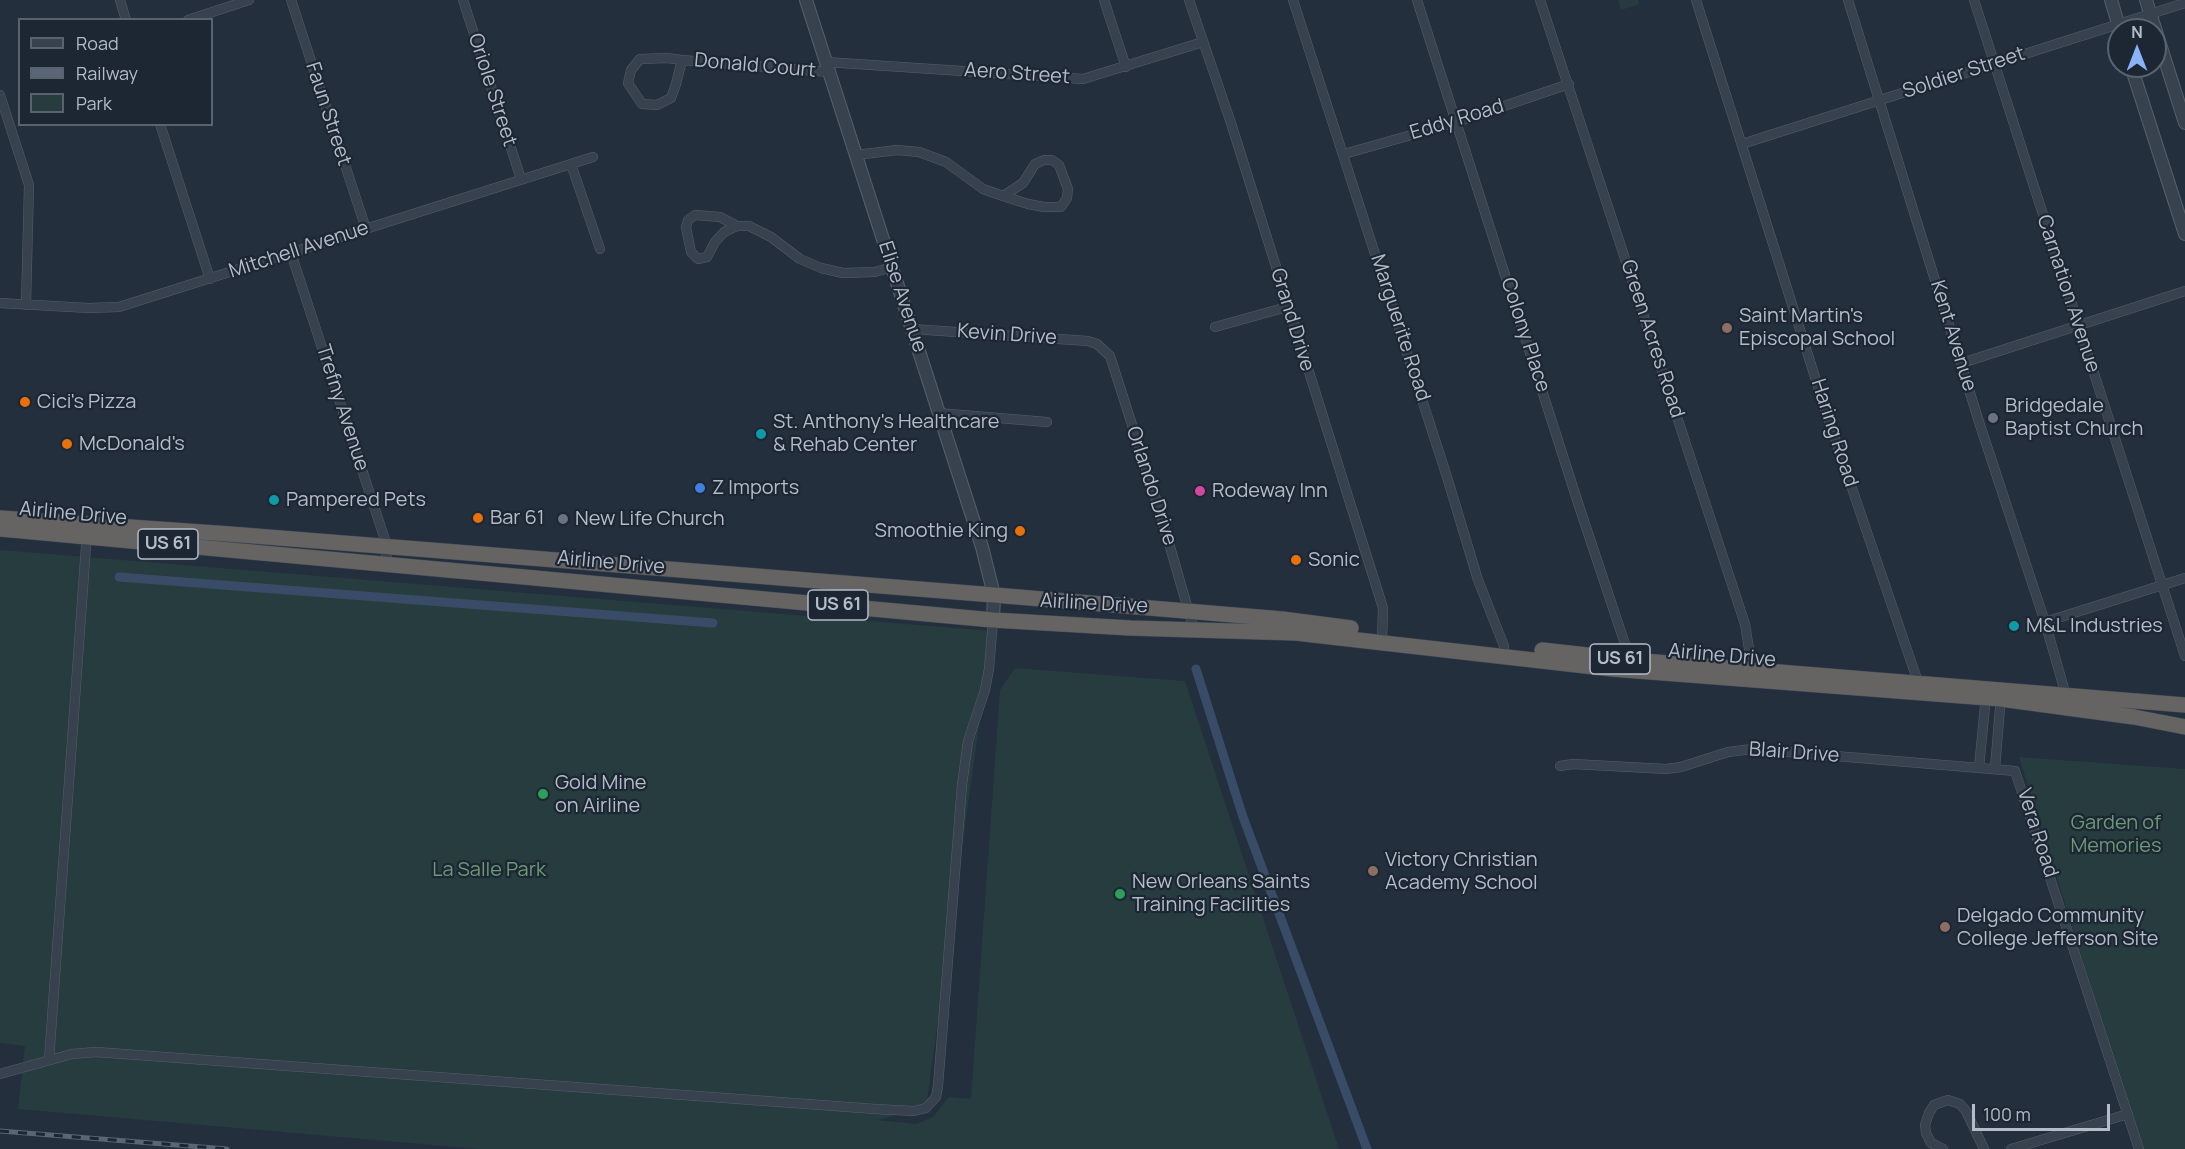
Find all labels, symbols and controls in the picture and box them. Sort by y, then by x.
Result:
legend [18,18,213,126]
north arrow [2107,18,2167,78]
text: N [2131,21,2143,43]
text: Road [76,31,119,55]
street label: Oriole Street [462,31,522,149]
street label: Soldier Street [1900,42,2028,104]
street label: Donald Court [693,49,817,83]
street label: Aero Street [963,58,1071,90]
street label: Faun Street [300,59,356,169]
text: Railway [76,61,138,85]
text: Park [76,91,112,115]
street label: Eddy Road [1407,94,1507,146]
street label: Carnation Avenue [2031,212,2105,376]
street label: Mitchell Avenue [226,216,372,284]
street label: Elise Avenue [873,238,931,356]
street label: Marguerite Road [1365,252,1435,404]
street label: Green Acres Road [1615,257,1689,421]
street label: Grand Drive [1265,266,1319,374]
street label: Colony Place [1495,275,1555,395]
street label: Kent Avenue [1925,278,1981,394]
place label: Saint Martin's Episcopal School [1739,304,1895,351]
street label: Kevin Drive [956,320,1058,350]
marker: Saint Martin's Episcopal School [1720,321,1734,335]
street label: Trefny Avenue [310,342,374,474]
street label: Haring Road [1805,376,1863,490]
place label: Cici's Pizza [37,390,136,414]
place label: Bridgedale Baptist Church [2005,394,2143,441]
marker: Cici's Pizza [18,395,32,409]
place label: St. Anthony's Healthcare & Rehab Center [773,410,1000,457]
marker: Bridgedale Baptist Church [1986,411,2000,425]
street label: Orlando Drive [1120,423,1182,549]
marker: St. Anthony's Healthcare & Rehab Center [754,427,768,441]
place label: McDonald's [79,432,185,456]
marker: McDonald's [60,437,74,451]
place label: Z Imports [712,476,799,500]
place label: Rodeway Inn [1212,479,1328,503]
marker: Z Imports [693,481,707,495]
marker: Rodeway Inn [1193,484,1207,498]
place label: Pampered Pets [286,488,426,512]
marker: Pampered Pets [267,493,281,507]
street label: Airline Drive [18,497,128,531]
place label: Bar 61 [490,506,544,530]
place label: New Life Church [575,507,725,531]
marker: Bar 61 [471,511,485,525]
marker: New Life Church [556,512,570,526]
place label: Smoothie King [875,519,1008,543]
marker: Smoothie King [1013,524,1027,538]
road number: US 61 [138,529,198,559]
street label: Airline Drive [556,546,666,580]
place label: Sonic [1308,548,1360,572]
marker: Sonic [1289,553,1303,567]
street label: Airline Drive [1039,589,1149,619]
road number: US 61 [808,590,868,620]
place label: M&L Industries [2026,614,2163,638]
marker: M&L Industries [2007,619,2021,633]
street label: Airline Drive [1667,639,1777,673]
road number: US 61 [1590,644,1650,674]
street label: Blair Drive [1748,738,1840,768]
place label: Gold Mine on Airline [555,771,646,818]
street label: Vera Road [2011,786,2063,880]
marker: Gold Mine on Airline [536,787,550,801]
park label: Garden of Memories [2071,811,2161,858]
place label: Victory Christian Academy School [1385,848,1538,895]
park label: La Salle Park [432,858,546,882]
marker: Victory Christian Academy School [1366,864,1380,878]
place label: New Orleans Saints Training Facilities [1132,870,1310,917]
marker: New Orleans Saints Training Facilities [1113,887,1127,901]
place label: Delgado Community College Jefferson Site [1957,904,2159,951]
marker: Delgado Community College Jefferson Site [1938,920,1952,934]
scale bar [1975,1092,2113,1130]
text: 100 m [1983,1102,2031,1126]

